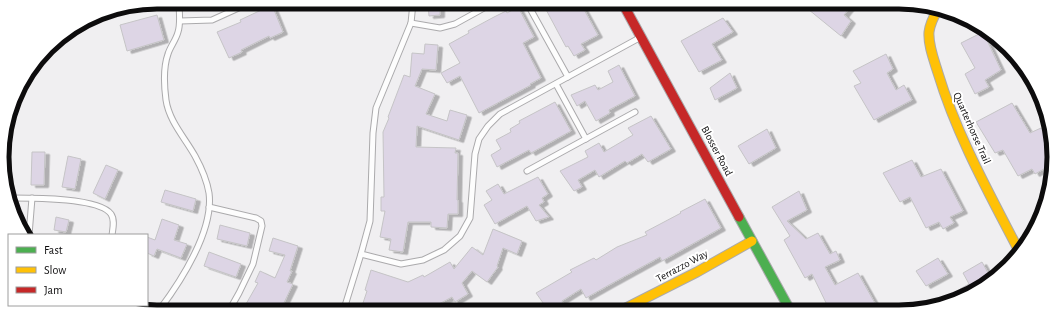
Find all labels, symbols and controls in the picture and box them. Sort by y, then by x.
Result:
street label: Quarterhorse Trail [951,90,993,166]
street label: Blosser Road [699,124,735,178]
legend [8,234,148,306]
text: Fast [44,244,63,256]
street label: Terrazzo Way [654,248,710,284]
text: Slow [44,264,66,276]
text: Jam [44,284,63,296]

